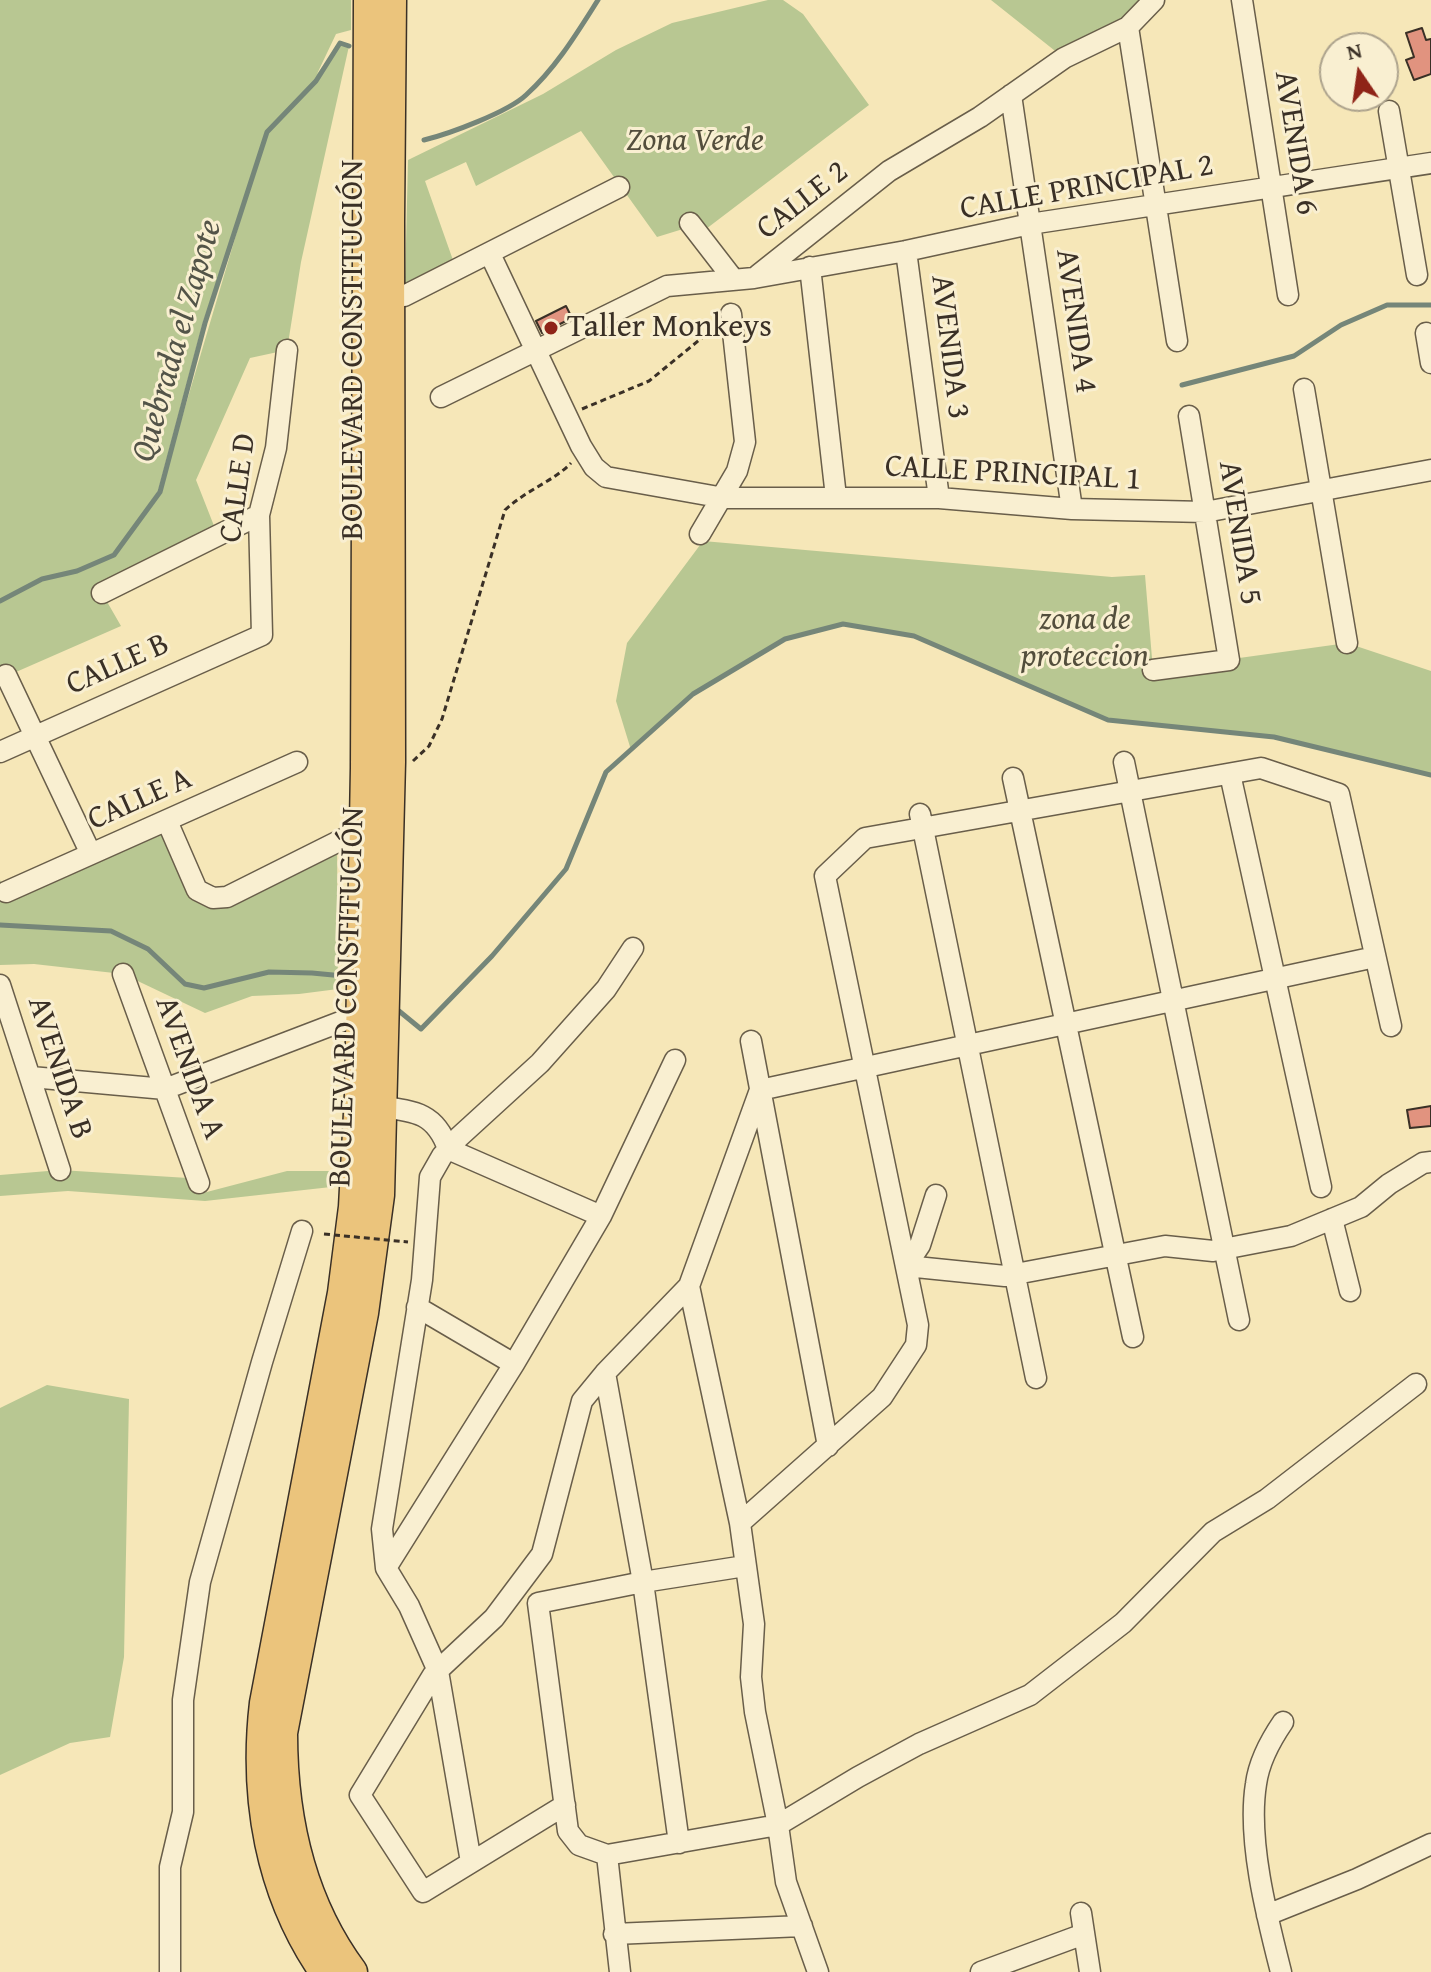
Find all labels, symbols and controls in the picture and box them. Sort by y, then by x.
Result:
north arrow [1319,32,1399,112]
text: N [1343,33,1365,68]
street label: AVENIDA 6 [1265,68,1325,218]
park label: Zona Verde [626,123,764,161]
street label: CALLE PRINCIPAL 2 [957,147,1217,229]
street label: CALLE 2 [750,153,856,249]
street label: BOULEVARD CONSTITUCIÓN [335,160,373,540]
water label: Quebrada el Zapote [124,215,232,467]
street label: AVENIDA 4 [1046,246,1104,396]
street label: AVENIDA 3 [921,273,977,421]
place label: Taller Monkeys [567,309,772,347]
marker: Taller Monkeys [542,319,560,337]
street label: CALLE D [212,431,266,545]
street label: CALLE PRINCIPAL 1 [884,448,1142,500]
street label: AVENIDA 5 [1209,458,1269,608]
park label: zona de proteccion [1021,602,1149,677]
street label: CALLE B [61,625,175,705]
street label: CALLE A [82,760,198,840]
street label: BOULEVARD CONSTITUCIÓN [322,806,374,1188]
street label: AVENIDA A [145,991,233,1145]
street label: AVENIDA B [18,992,100,1144]

